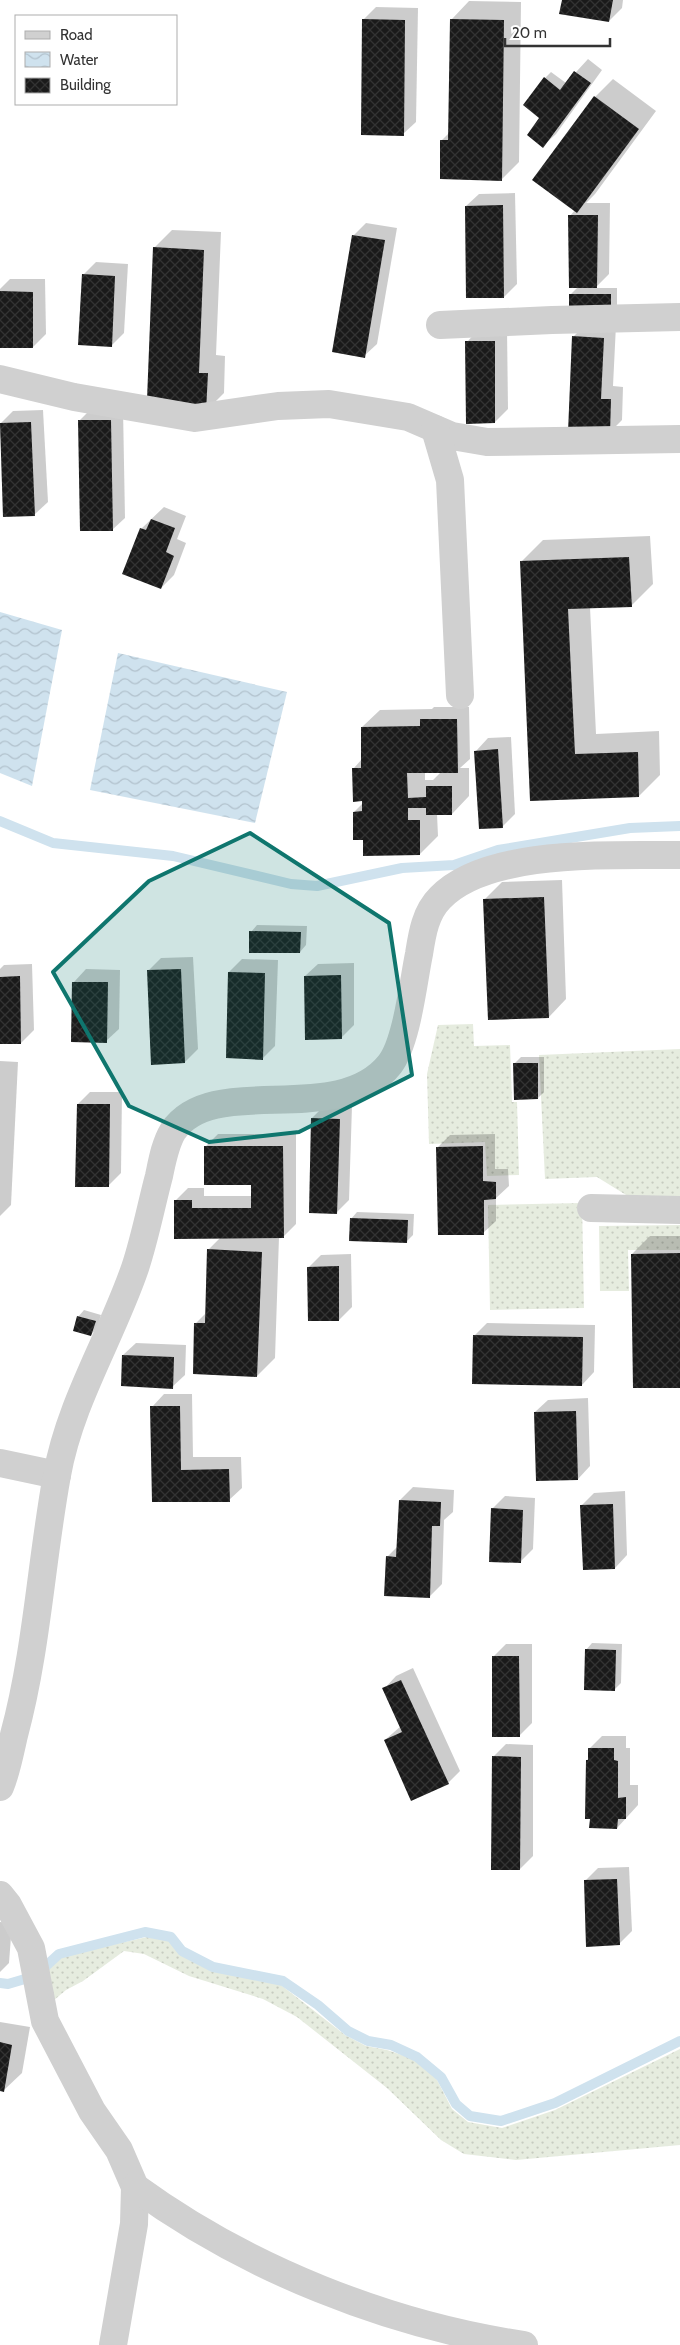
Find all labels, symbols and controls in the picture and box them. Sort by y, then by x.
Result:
legend [15,15,178,105]
scale bar [505,15,610,47]
text: 20 m [512,24,547,42]
text: Road [60,26,93,44]
text: Water [60,51,98,69]
text: Building [60,76,111,94]

